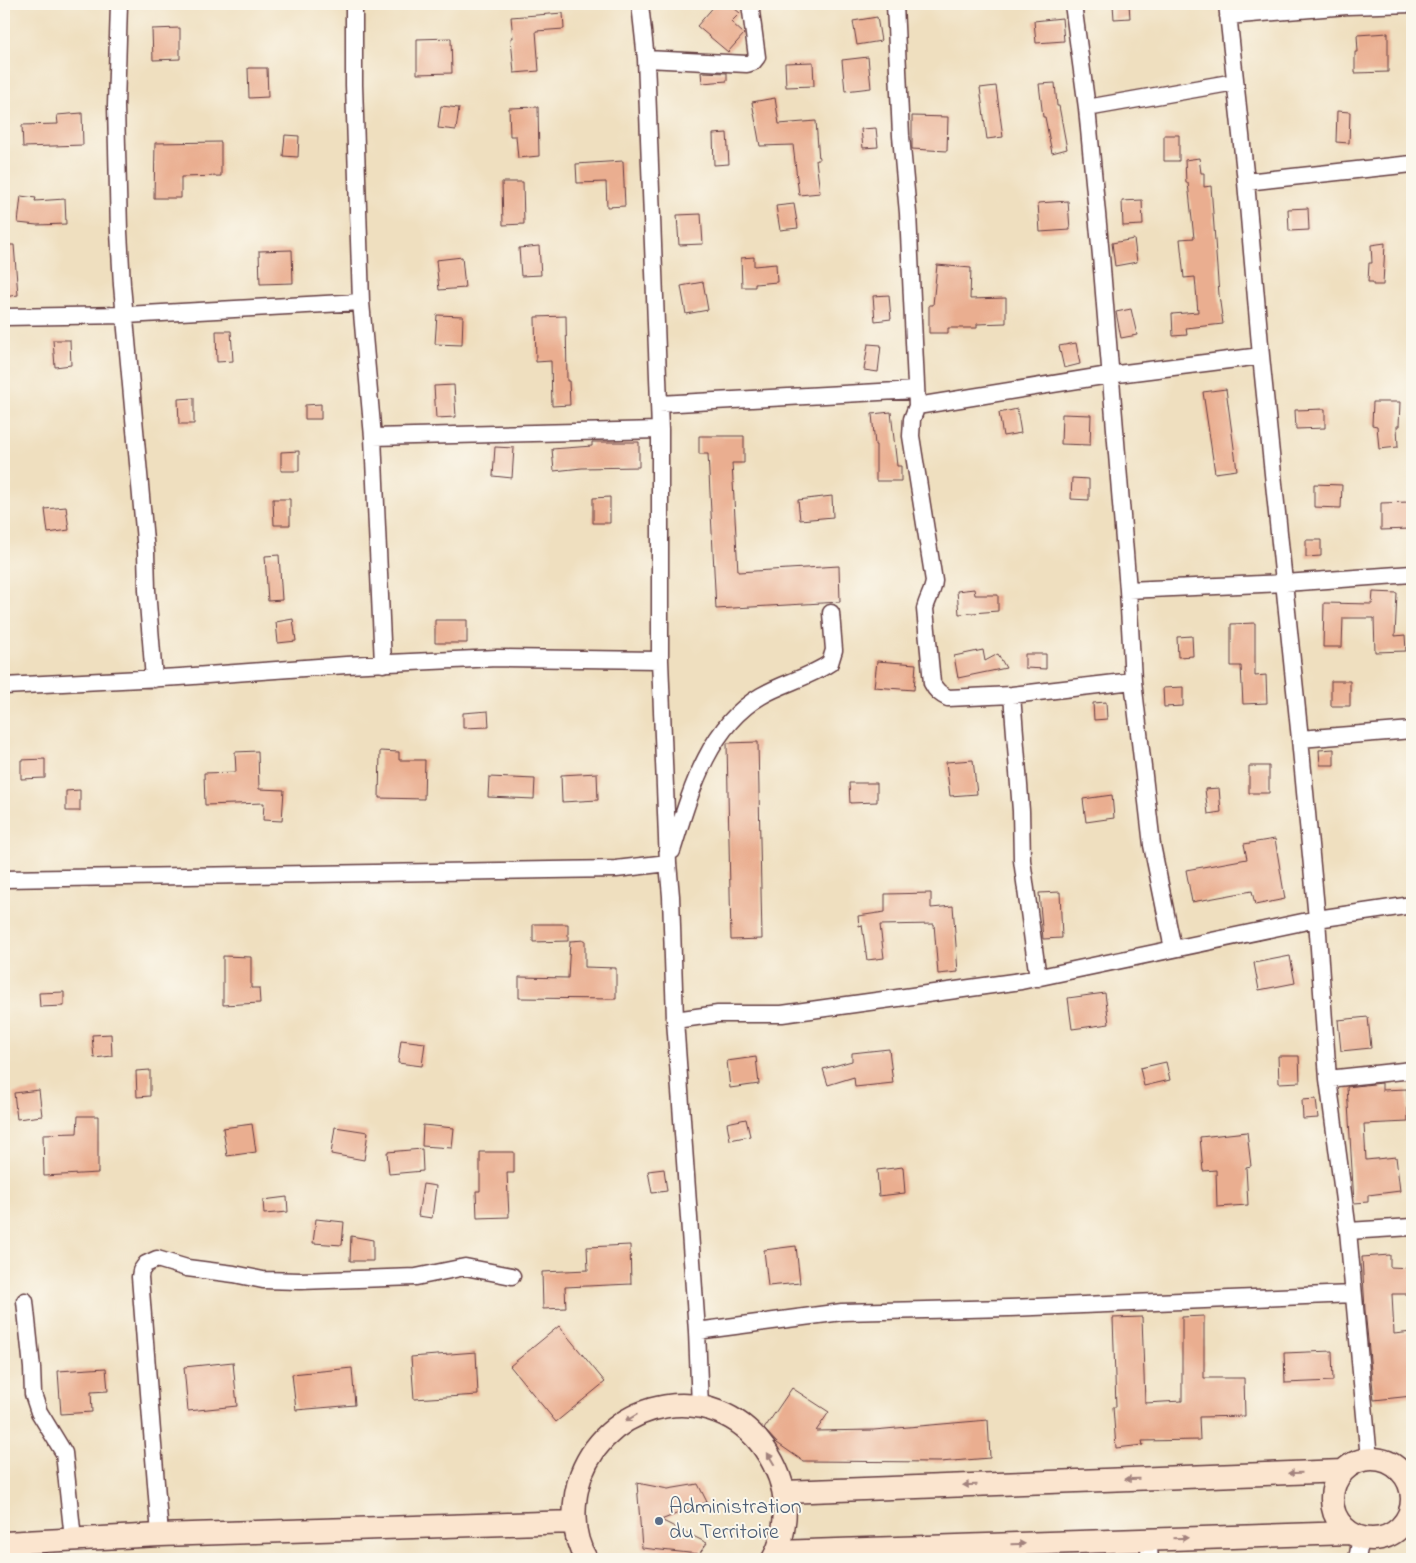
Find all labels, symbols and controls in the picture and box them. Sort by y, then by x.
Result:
one-way arrow [625,1414,638,1423]
one-way arrow [767,1452,776,1465]
one-way arrow [1286,1469,1302,1477]
one-way arrow [1124,1475,1140,1483]
one-way arrow [962,1481,978,1489]
place label: Administration du Territoire [669,1492,802,1549]
marker: Administration du Territoire [653,1515,665,1527]
one-way arrow [1173,1534,1189,1542]
one-way arrow [1011,1539,1027,1547]

